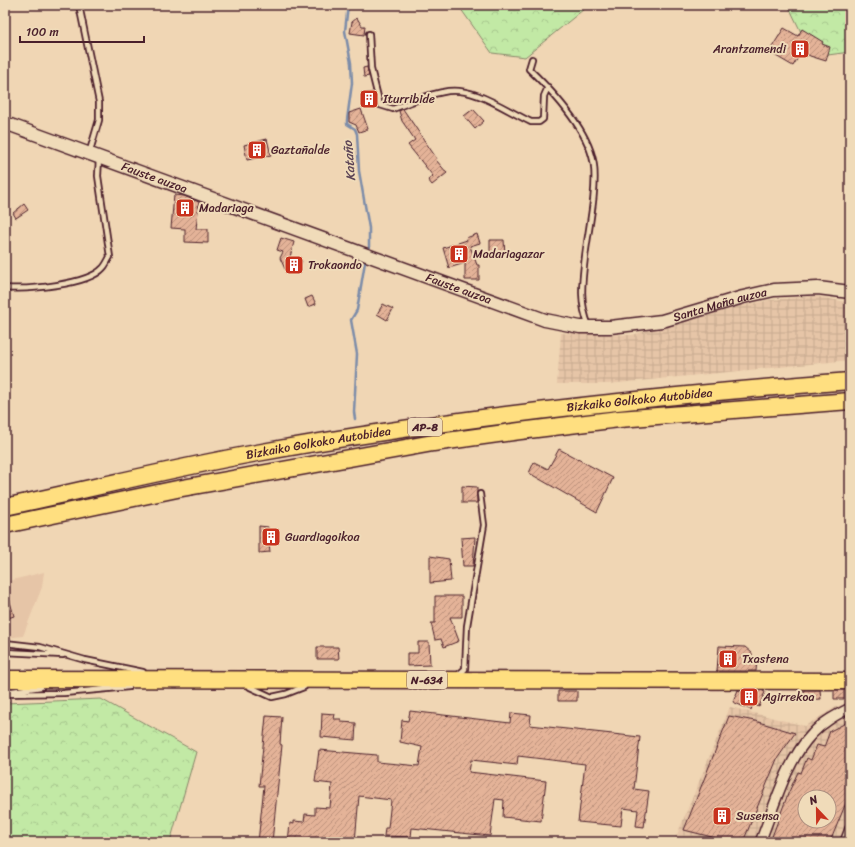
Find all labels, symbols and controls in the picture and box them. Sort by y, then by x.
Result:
scale bar [20,18,144,44]
text: 100 m [26,21,59,43]
place label: Arantzamendi [712,38,787,60]
building icon: Arantzamendi [789,38,811,60]
building icon: Iturribide [358,88,380,110]
place label: Iturribide [382,88,435,110]
water label: Kataño [336,138,362,182]
building icon: Gaztañalde [246,139,268,161]
place label: Gaztañalde [271,139,330,161]
street label: Fauste auzoa [118,155,190,200]
building icon: Madariaga [174,197,196,219]
place label: Madariaga [199,197,254,219]
building icon: Madariagazar [448,243,470,265]
place label: Madariagazar [473,243,545,265]
building icon: Trokaondo [283,254,305,276]
place label: Trokaondo [308,254,362,276]
street label: Fauste auzoa [423,266,495,311]
street label: Santa Maña auzoa [670,281,770,328]
street label: Bizkaiko Golkoko Autobidea [565,381,713,418]
road number: AP-8 [408,418,442,436]
street label: Bizkaiko Golkoko Autobidea [244,420,392,466]
building icon: Guardiagoikoa [260,526,282,548]
place label: Guardiagoikoa [285,526,360,548]
building icon: Txastena [717,648,739,670]
place label: Txastena [742,648,789,670]
road number: N-634 [407,671,447,689]
building icon: Agirrekoa [738,686,760,708]
place label: Agirrekoa [762,686,815,708]
north arrow [797,789,837,829]
text: N [805,790,821,811]
building icon: Susensa [711,805,733,827]
place label: Susensa [736,805,779,827]

